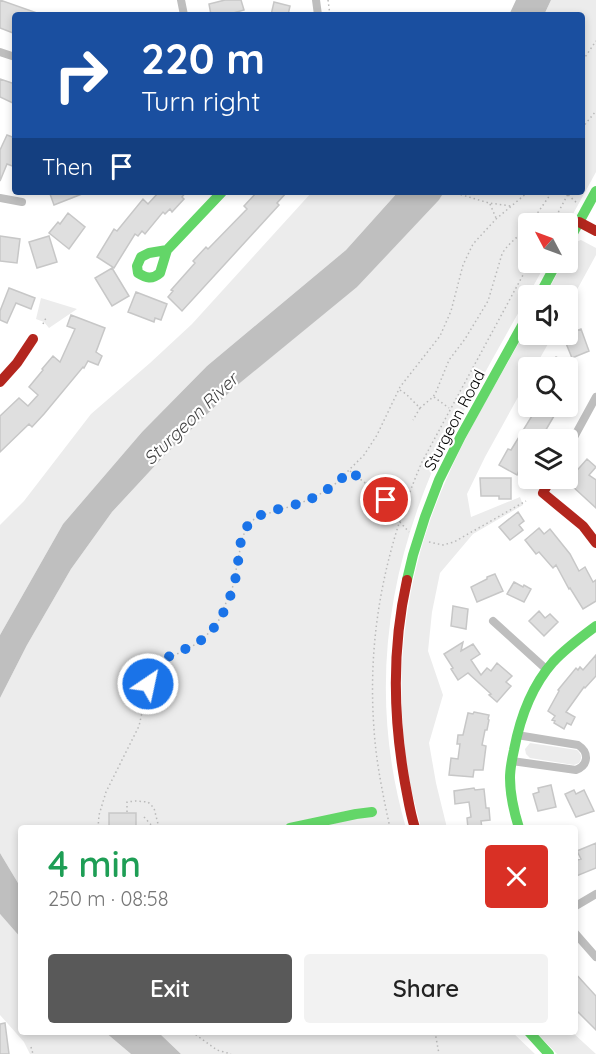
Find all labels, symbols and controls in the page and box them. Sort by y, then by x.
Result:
text: 220 m [141,32,265,85]
icon: right [42,36,120,114]
text: Turn right [141,84,260,118]
icon: arrive [105,150,138,183]
text: Then [42,153,93,181]
north arrow [518,213,578,273]
map controls [518,213,578,489]
button: sound [518,285,578,345]
button: search [518,357,578,417]
water label: Sturgeon River [138,366,244,470]
street label: Sturgeon Road [419,366,489,474]
button: layers [518,429,578,489]
pin [360,474,411,525]
icon: arrive [369,483,402,516]
position arrow [116,652,180,716]
text: 4 min [48,841,141,886]
button: close [485,845,548,908]
text: 250 m · 08:58 [48,886,169,911]
button: Exit [48,954,292,1023]
button: Share [304,954,548,1023]

